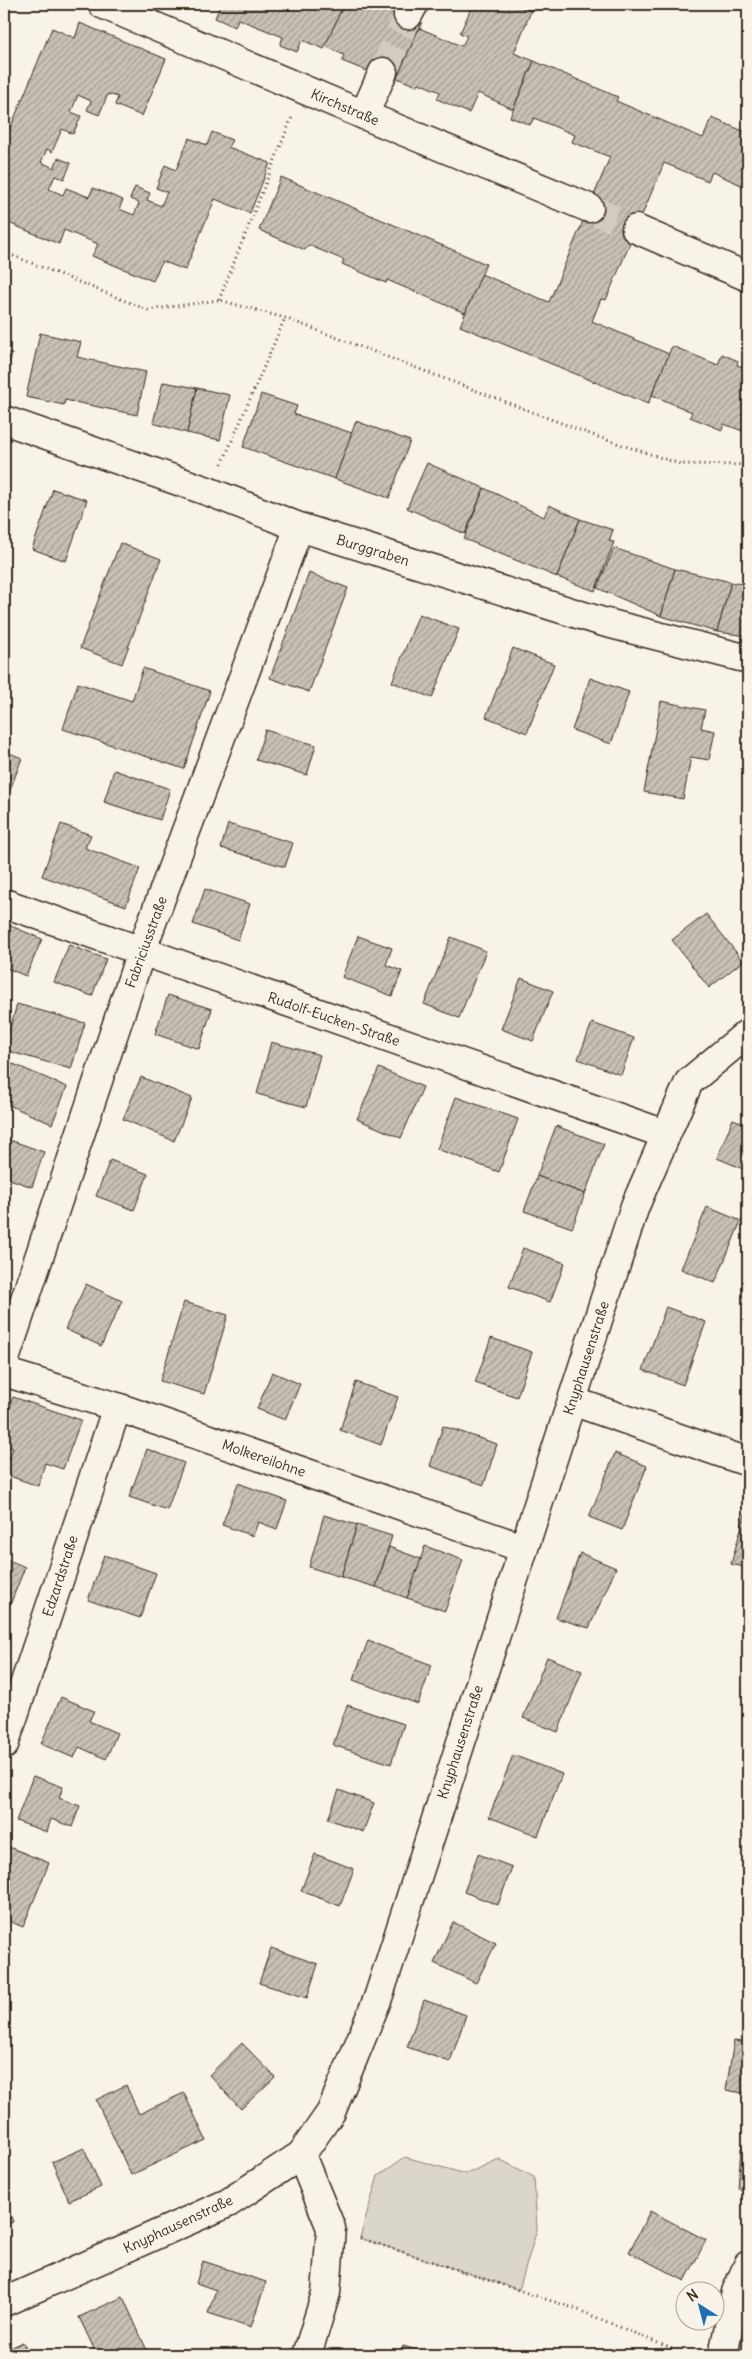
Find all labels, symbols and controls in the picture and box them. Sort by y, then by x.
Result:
street label: Kirchstraße [308,85,382,129]
street label: Burggraben [334,530,412,570]
street label: Fabriciusstraße [121,894,171,990]
street label: Rudolf-Eucken-Straße [266,988,402,1050]
street label: Knyphausenstraße [559,1299,613,1417]
street label: Molkereilohne [220,1435,308,1481]
street label: Edzardstraße [38,1533,82,1619]
street label: Knyphausenstraße [433,1683,487,1801]
street label: Knyphausenstraße [120,2191,236,2257]
north arrow [674,2282,724,2332]
text: N [683,2285,702,2306]

